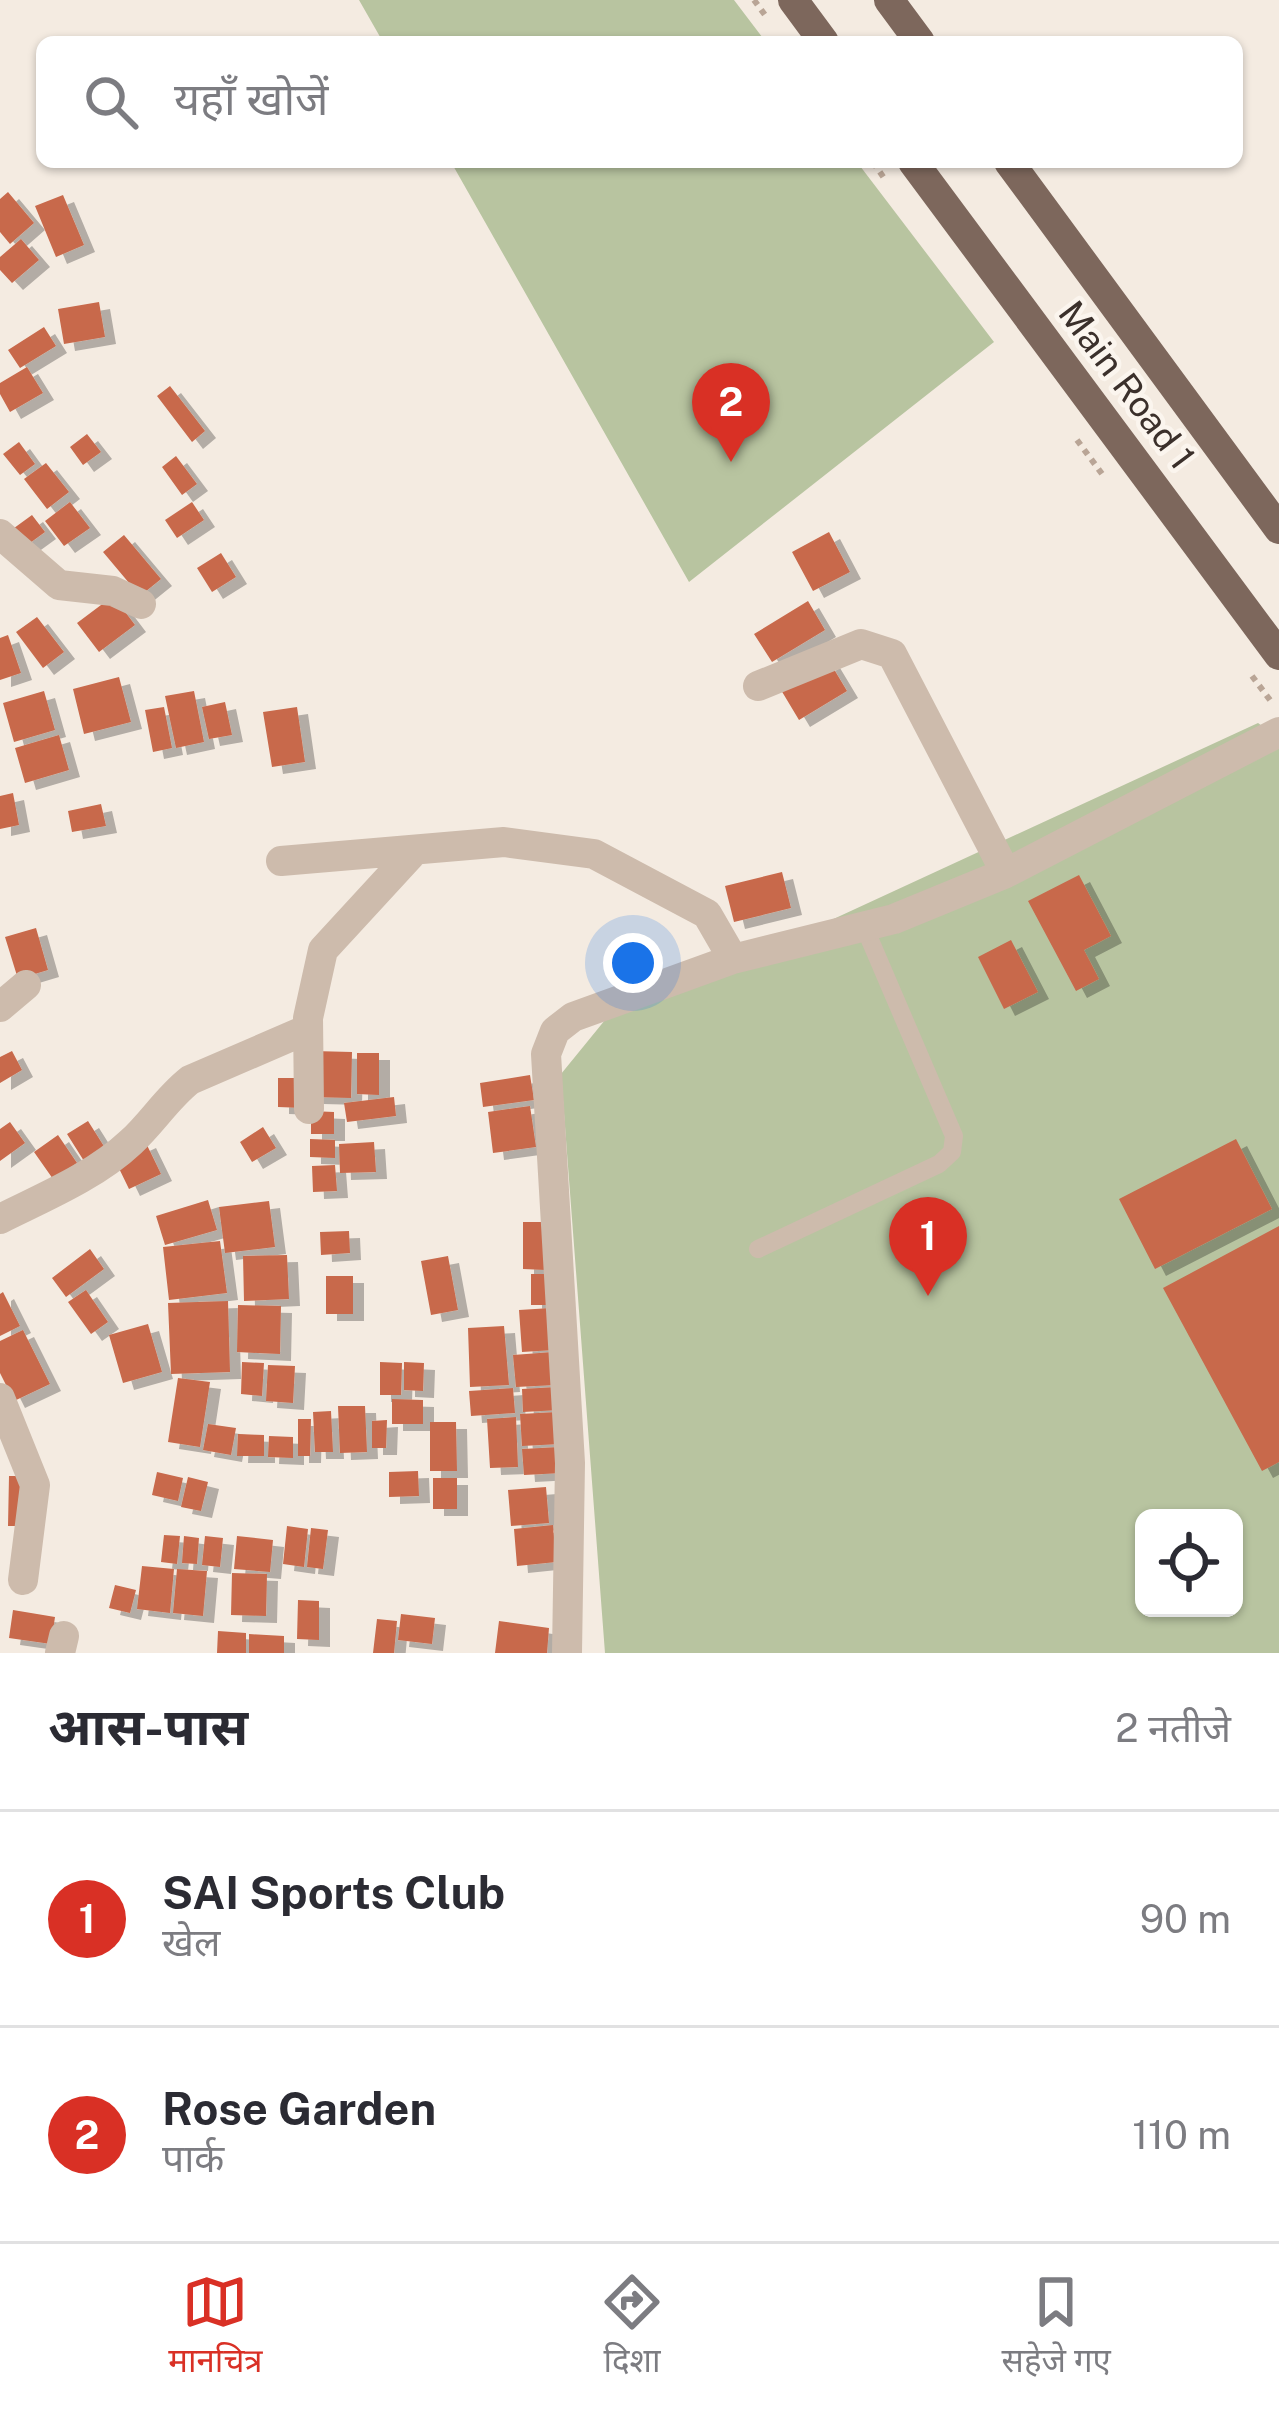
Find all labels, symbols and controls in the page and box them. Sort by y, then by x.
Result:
search box [36,36,1243,168]
icon: search [78,69,144,135]
text: यहाँ खोजें [174,72,328,125]
street label: Main Road 1 [1050,293,1204,477]
pin: 2 [692,363,770,462]
your location [603,933,663,993]
pin: 1 [889,1197,967,1296]
map controls [1135,1509,1243,1617]
button: locate [1135,1509,1243,1617]
text: आस-पास [48,1697,248,1756]
text: 2 नतीजे [1115,1705,1231,1751]
text: SAI Sports Club [162,1866,505,1919]
text: 1 [79,1896,95,1942]
text: 90 m [1140,1896,1231,1942]
text: खेल [162,1919,220,1965]
text: Rose Garden [162,2082,436,2135]
text: 2 [75,2112,99,2158]
text: 110 m [1132,2112,1231,2158]
text: पार्क [162,2135,224,2181]
tab: मानचित्र [168,2269,263,2385]
tab: दिशा [599,2269,665,2385]
tab: सहेजे गए [1002,2269,1111,2385]

